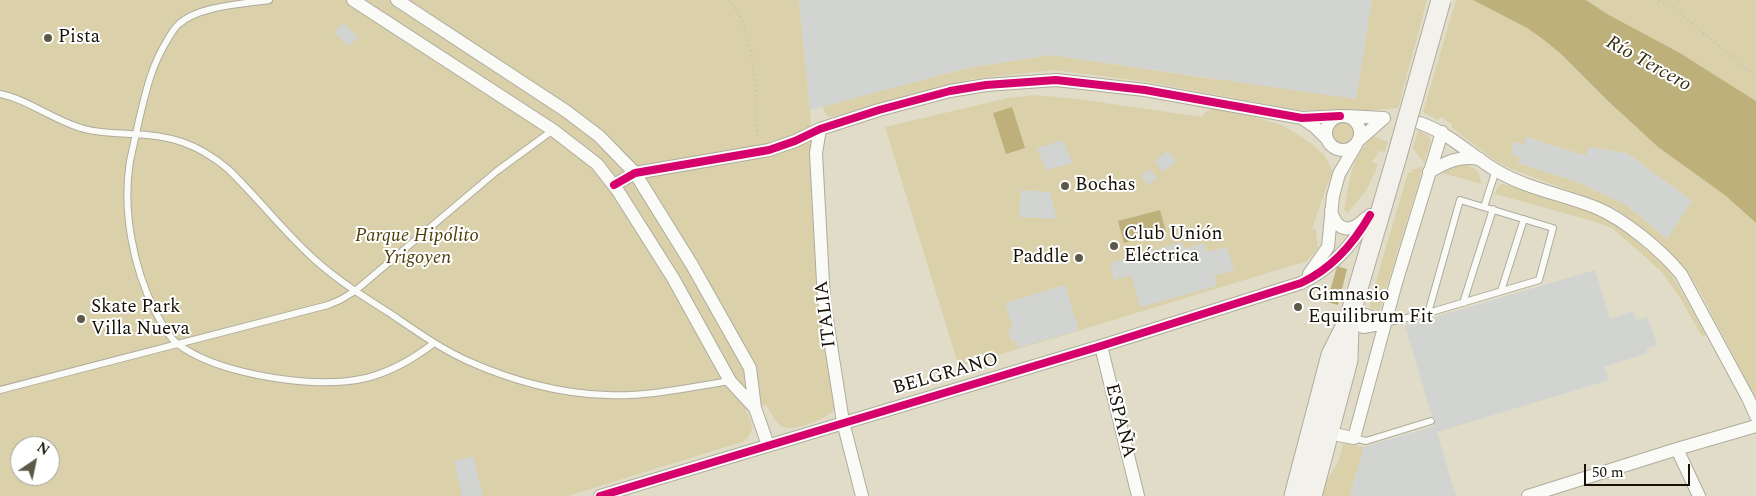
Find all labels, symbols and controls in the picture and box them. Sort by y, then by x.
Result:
place label: Pista [58,27,100,49]
marker: Pista [42,32,54,44]
water label: Río Tercero [1601,32,1695,98]
place label: Bochas [1075,175,1136,197]
marker: Bochas [1059,180,1071,192]
place label: Club Unión Eléctrica [1124,224,1223,268]
park label: Parque Hipólito Yrigoyen [355,226,479,270]
marker: Club Unión Eléctrica [1108,240,1120,252]
place label: Paddle [1012,247,1069,269]
marker: Paddle [1073,252,1085,264]
street label: ITALIA [812,279,842,349]
place label: Gimnasio Equilibrum Fit [1308,285,1433,329]
place label: Skate Park Villa Nueva [91,297,190,341]
marker: Gimnasio Equilibrum Fit [1292,301,1304,313]
marker: Skate Park Villa Nueva [75,313,87,325]
street label: BELGRANO [891,349,1001,401]
street label: ESPAÑA [1099,381,1139,461]
north arrow [10,436,60,486]
text: N [32,437,54,461]
scale bar [1586,454,1692,486]
text: 50 m [1592,461,1624,484]

